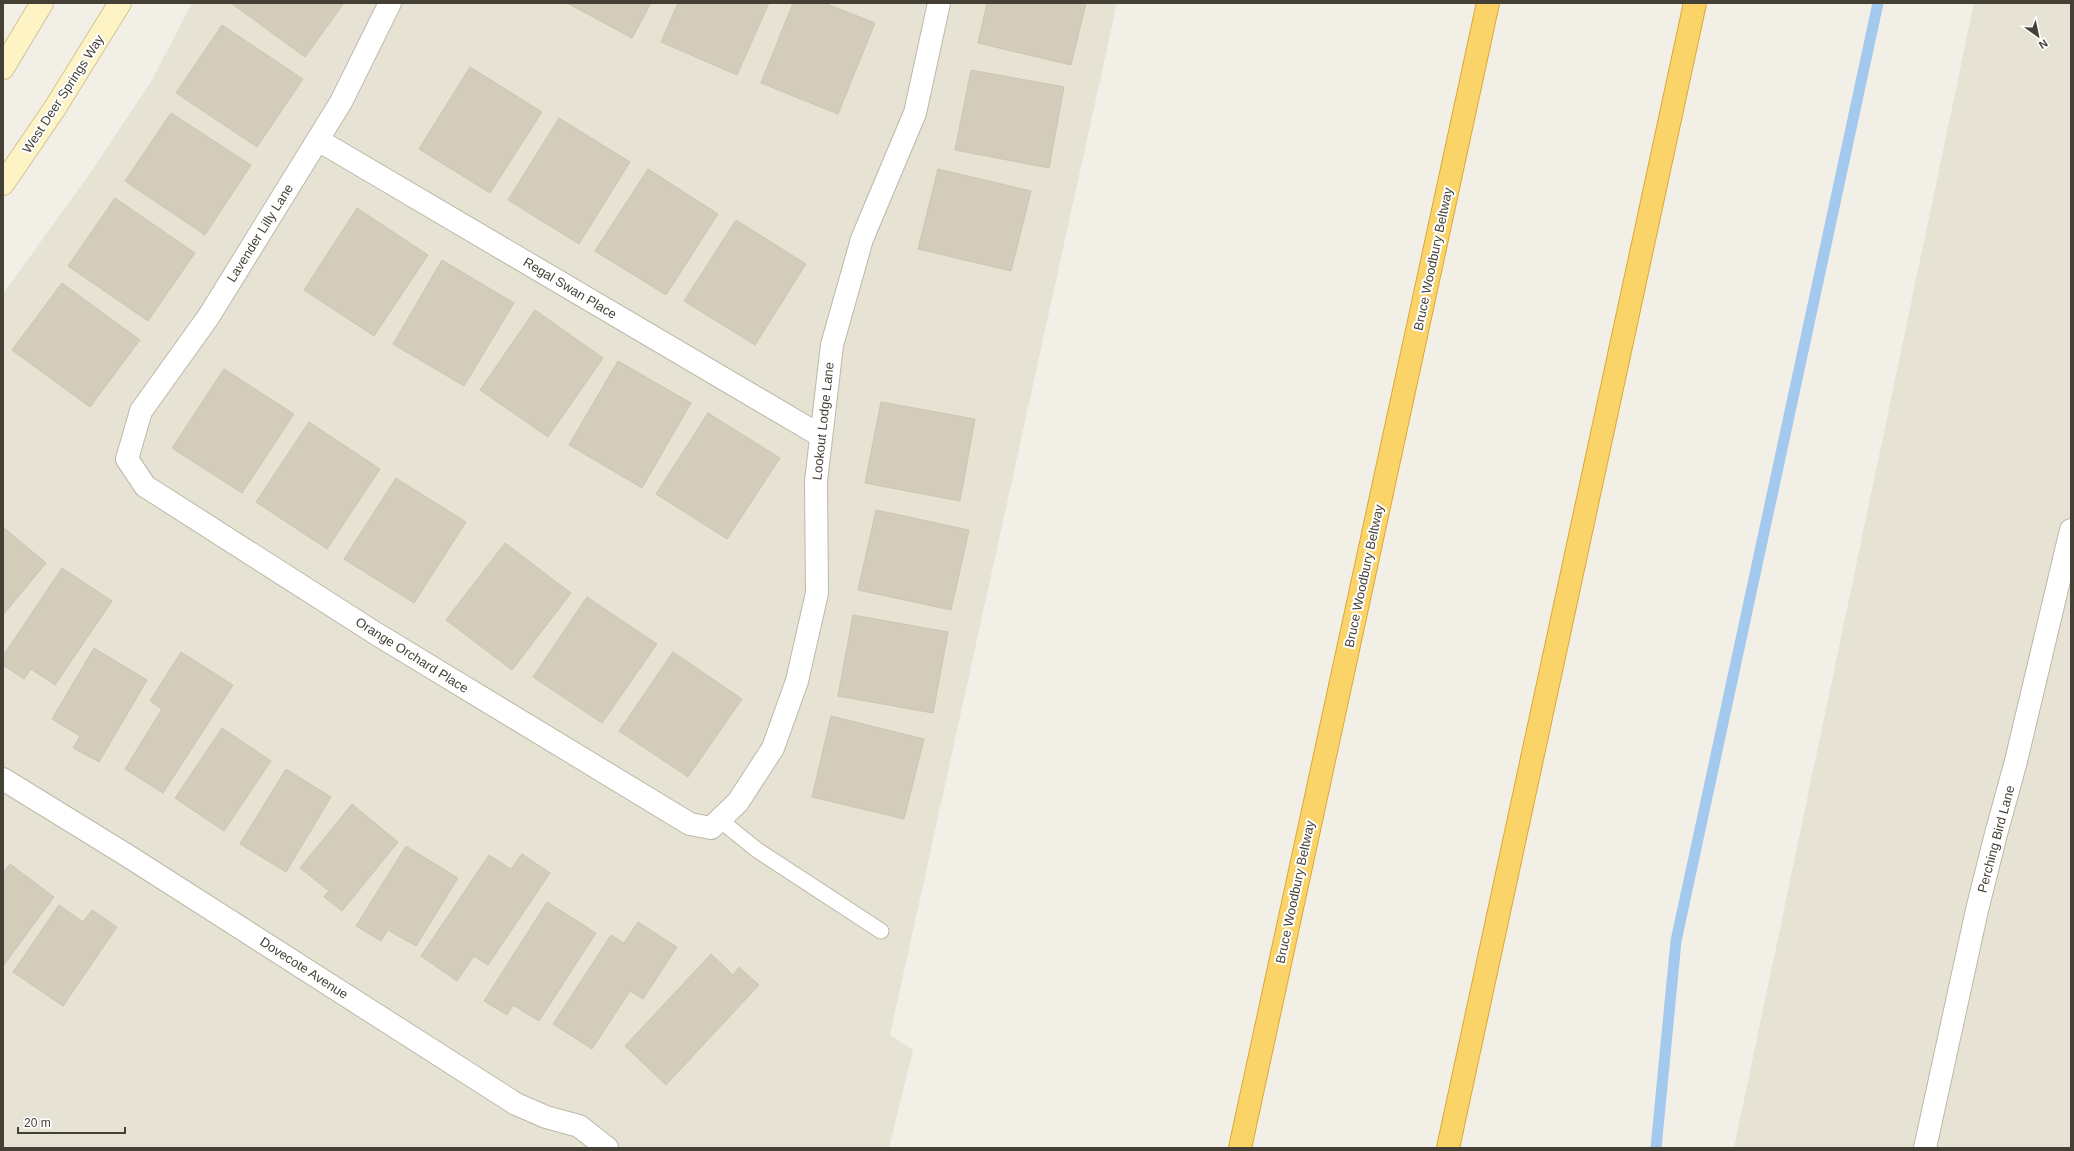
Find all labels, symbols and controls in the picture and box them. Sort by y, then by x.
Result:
north arrow [2018,16,2058,56]
street label: West Deer Springs Way [19,32,107,156]
text: N [2037,37,2050,52]
street label: Lavender Lilly Lane [224,181,296,285]
street label: Bruce Woodbury Beltway [1411,186,1456,332]
street label: Regal Swan Place [521,254,619,322]
street label: Lookout Lodge Lane [809,361,837,481]
street label: Bruce Woodbury Beltway [1342,503,1387,649]
street label: Orange Orchard Place [353,614,471,696]
street label: Perching Bird Lane [1974,784,2018,894]
street label: Bruce Woodbury Beltway [1273,819,1318,965]
street label: Dovecote Avenue [257,934,351,1002]
scale bar [18,1109,125,1135]
text: 20 m [24,1116,51,1130]

